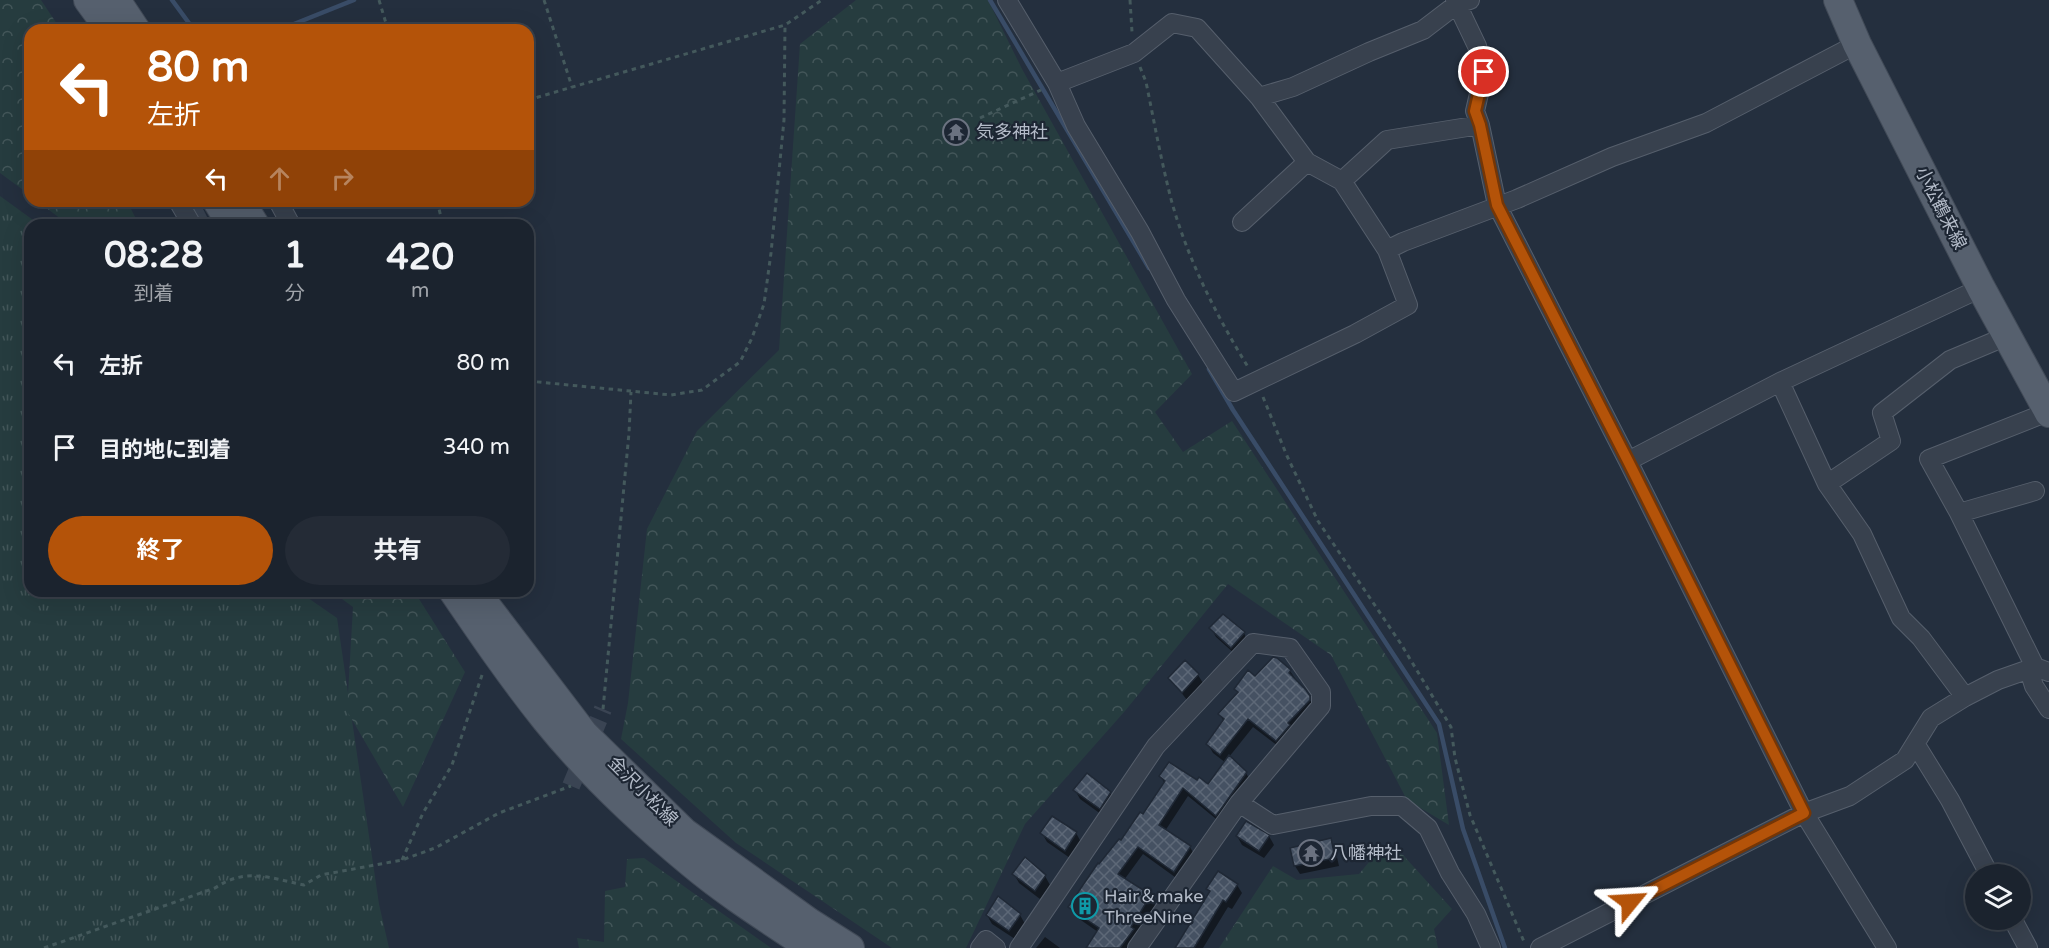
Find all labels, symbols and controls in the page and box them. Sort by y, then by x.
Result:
text: 80 m [147,42,249,93]
pin [1458,46,1509,97]
icon: left [48,48,126,126]
icon: arrive [1467,55,1500,88]
text: 左折 [147,99,201,132]
temple icon: 気多神社 [941,117,971,147]
place label: 気多神社 [976,121,1048,143]
icon: left [200,162,233,195]
icon: ahead [263,162,296,195]
icon: right [326,162,359,195]
street label: 小松鶴来線 [1911,163,1971,253]
text: 08:28 [104,234,204,277]
text: 1 [284,234,306,277]
text: 420 [386,236,454,279]
text: m [411,279,429,303]
text: 到着 [134,282,174,306]
text: 分 [285,282,305,306]
icon: left [48,347,81,380]
text: 80 m [456,350,510,376]
text: 左折 [99,353,143,379]
icon: arrive [48,431,81,464]
text: 340 m [443,434,510,460]
text: 目的地に到着 [99,437,231,463]
button: 終了 [48,516,273,585]
button: 共有 [285,516,510,585]
street label: 金沢小松線 [603,751,683,831]
temple icon: 八幡神社 [1296,838,1326,868]
place label: 八幡神社 [1330,842,1402,864]
map controls [1965,864,2031,930]
button: layers [1965,864,2031,930]
position arrow [1598,870,1662,934]
place label: Hair＆make ThreeNine [1104,885,1204,928]
building icon: Hair＆make ThreeNine [1070,891,1100,921]

